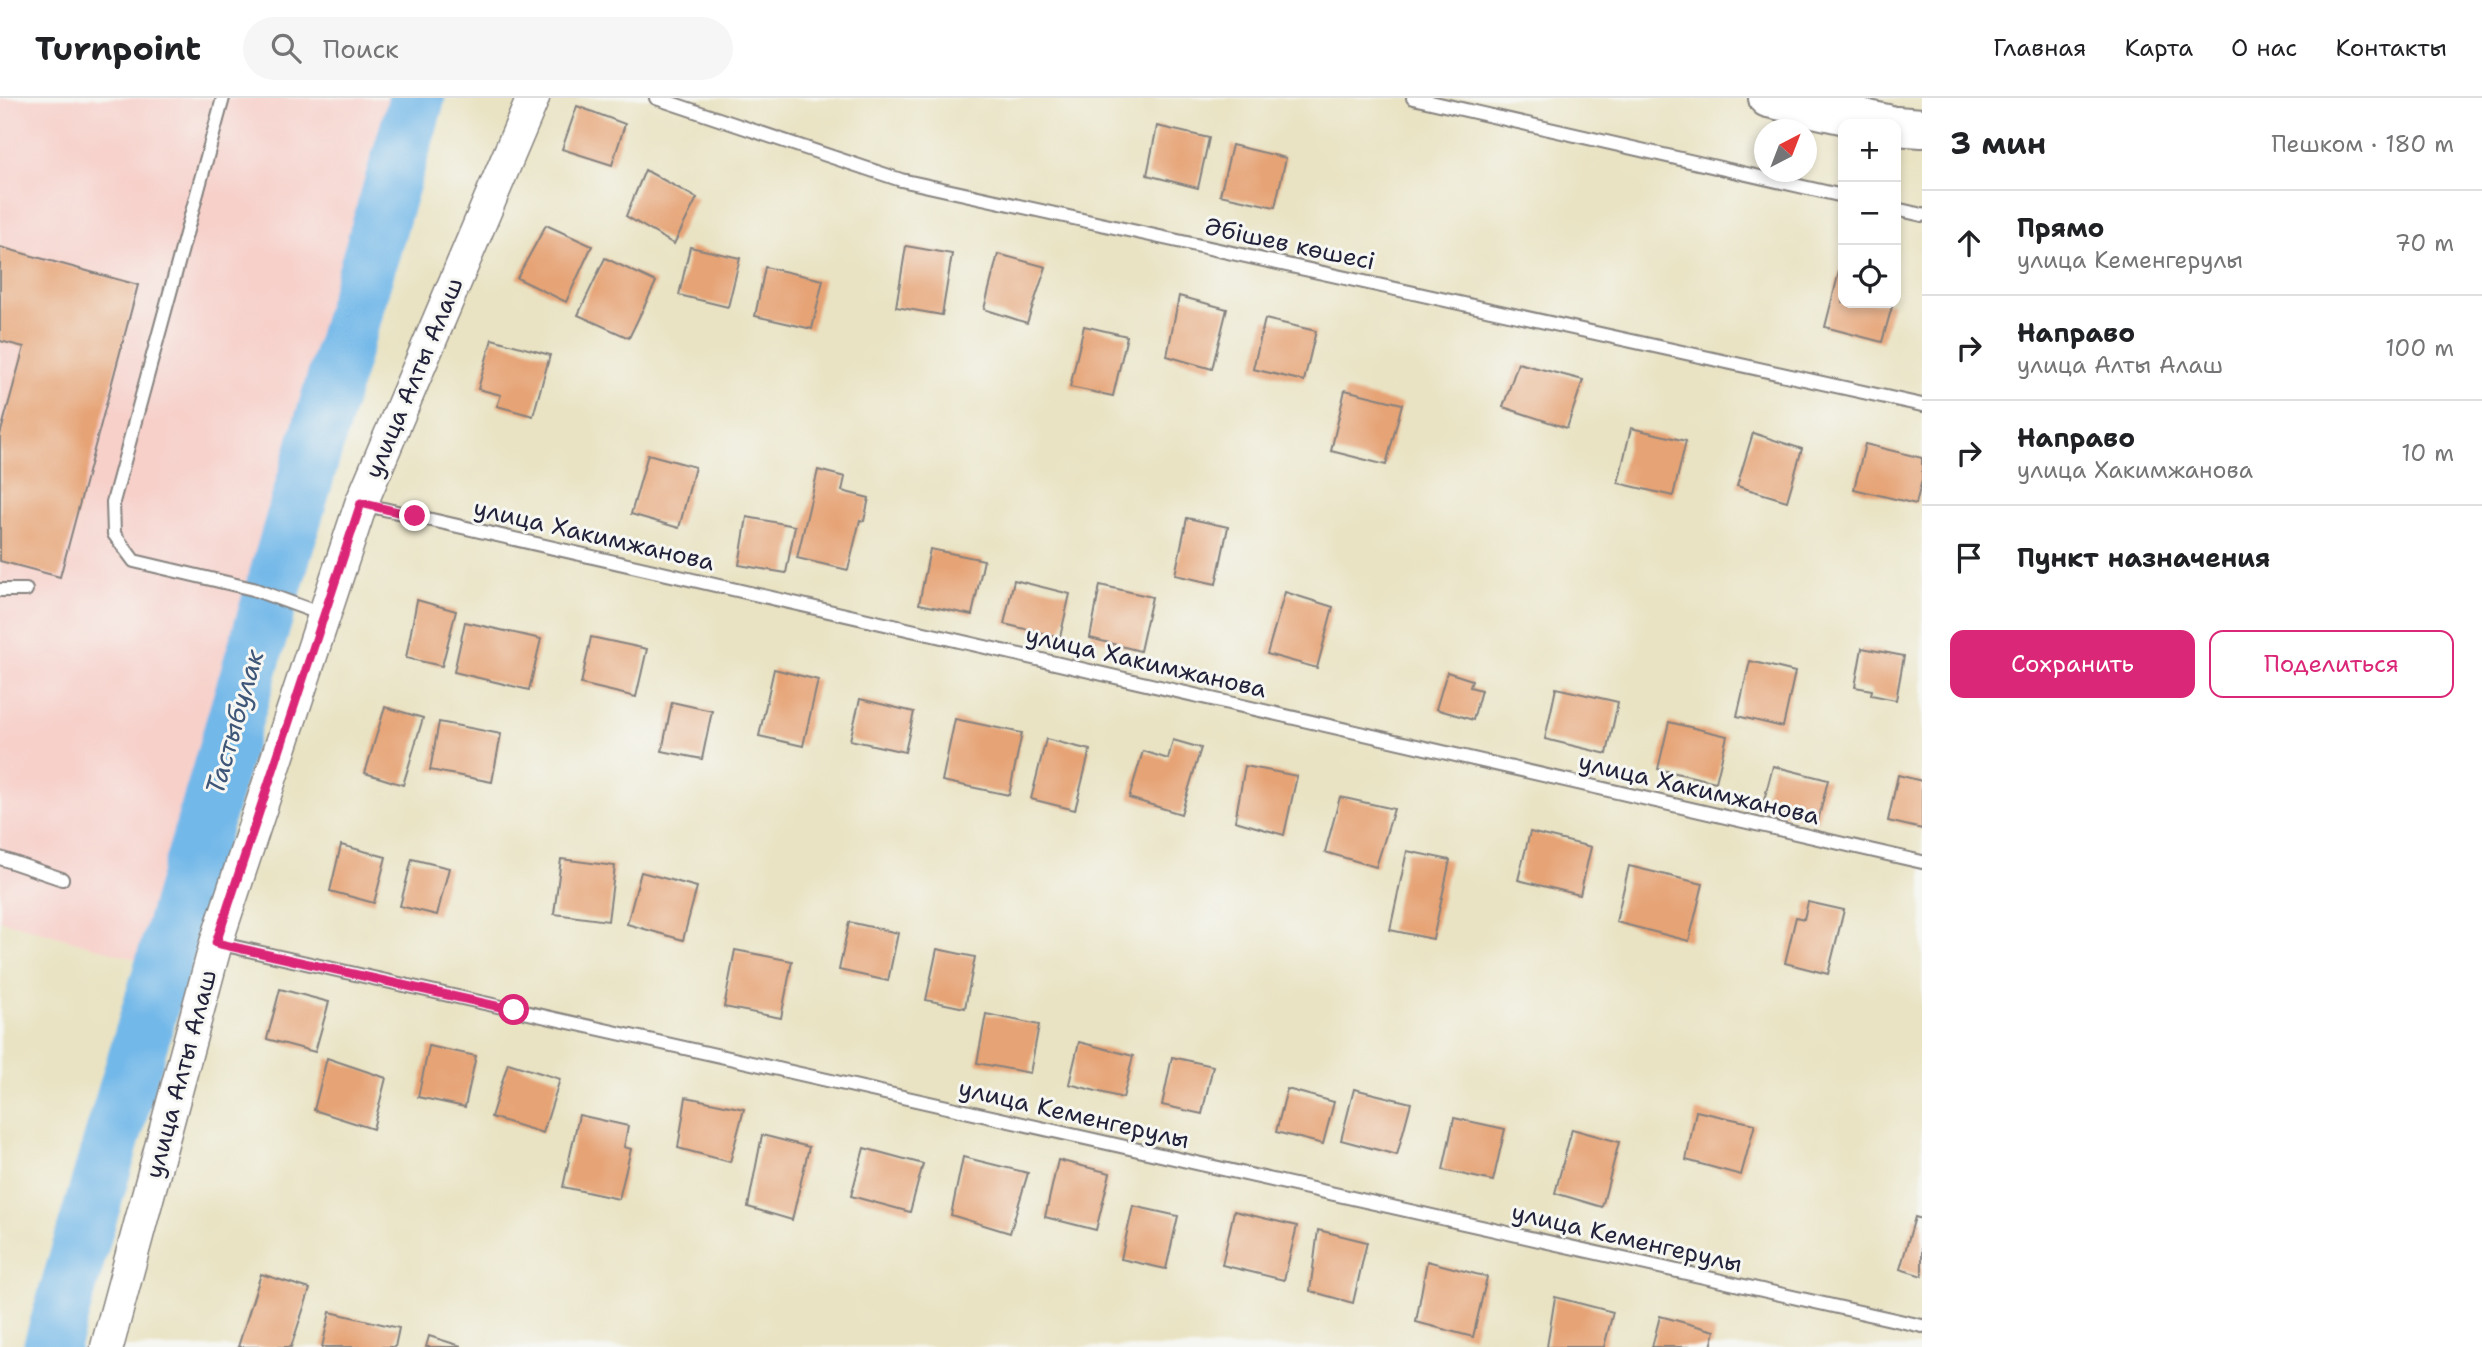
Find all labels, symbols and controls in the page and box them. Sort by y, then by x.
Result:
search box [243,17,733,80]
text: Turnpoint [35,26,201,71]
icon: search [267,29,305,67]
text: Поиск [323,31,399,66]
text: Главная [1993,32,2086,64]
text: Карта [2124,32,2193,64]
text: О нас [2231,32,2297,64]
text: Контакты [2335,32,2447,64]
north arrow [1754,119,1817,182]
map controls [1838,119,1901,308]
button: + [1838,119,1901,182]
text: 3 мин [1950,123,2046,164]
text: Пешком · 180 m [2271,129,2454,159]
button: − [1838,182,1901,245]
street label: Әбішев көшесі [1202,210,1378,278]
text: Прямо [2017,210,2105,245]
icon: ahead [1950,224,1988,262]
text: 70 m [2395,228,2454,258]
button: locate [1838,245,1901,308]
text: улица Кеменгерулы [2017,245,2243,275]
street label: улица Алты Алаш [357,273,471,483]
text: Направо [2017,315,2135,350]
icon: right [1950,329,1988,367]
text: 100 m [2385,333,2454,363]
text: улица Алты Алаш [2017,350,2223,380]
text: Направо [2017,420,2135,455]
icon: right [1950,434,1988,472]
text: 10 m [2401,438,2454,468]
text: улица Хакимжанова [2017,455,2253,485]
street label: улица Хакимжанова [470,492,718,578]
route end [399,500,430,531]
icon: arrive [1950,539,1988,577]
text: Пункт назначения [2017,540,2270,575]
street label: улица Хакимжанова [1022,619,1270,705]
button: Сохранить [1950,630,2195,698]
button: Поделиться [2209,630,2454,698]
water label: Тастыбулак [197,644,272,798]
street label: улица Хакимжанова [1575,746,1823,832]
street label: улица Алты Алаш [138,966,224,1182]
route start [498,994,529,1025]
street label: улица Кеменгерулы [955,1072,1193,1156]
street label: улица Кеменгерулы [1508,1196,1746,1280]

